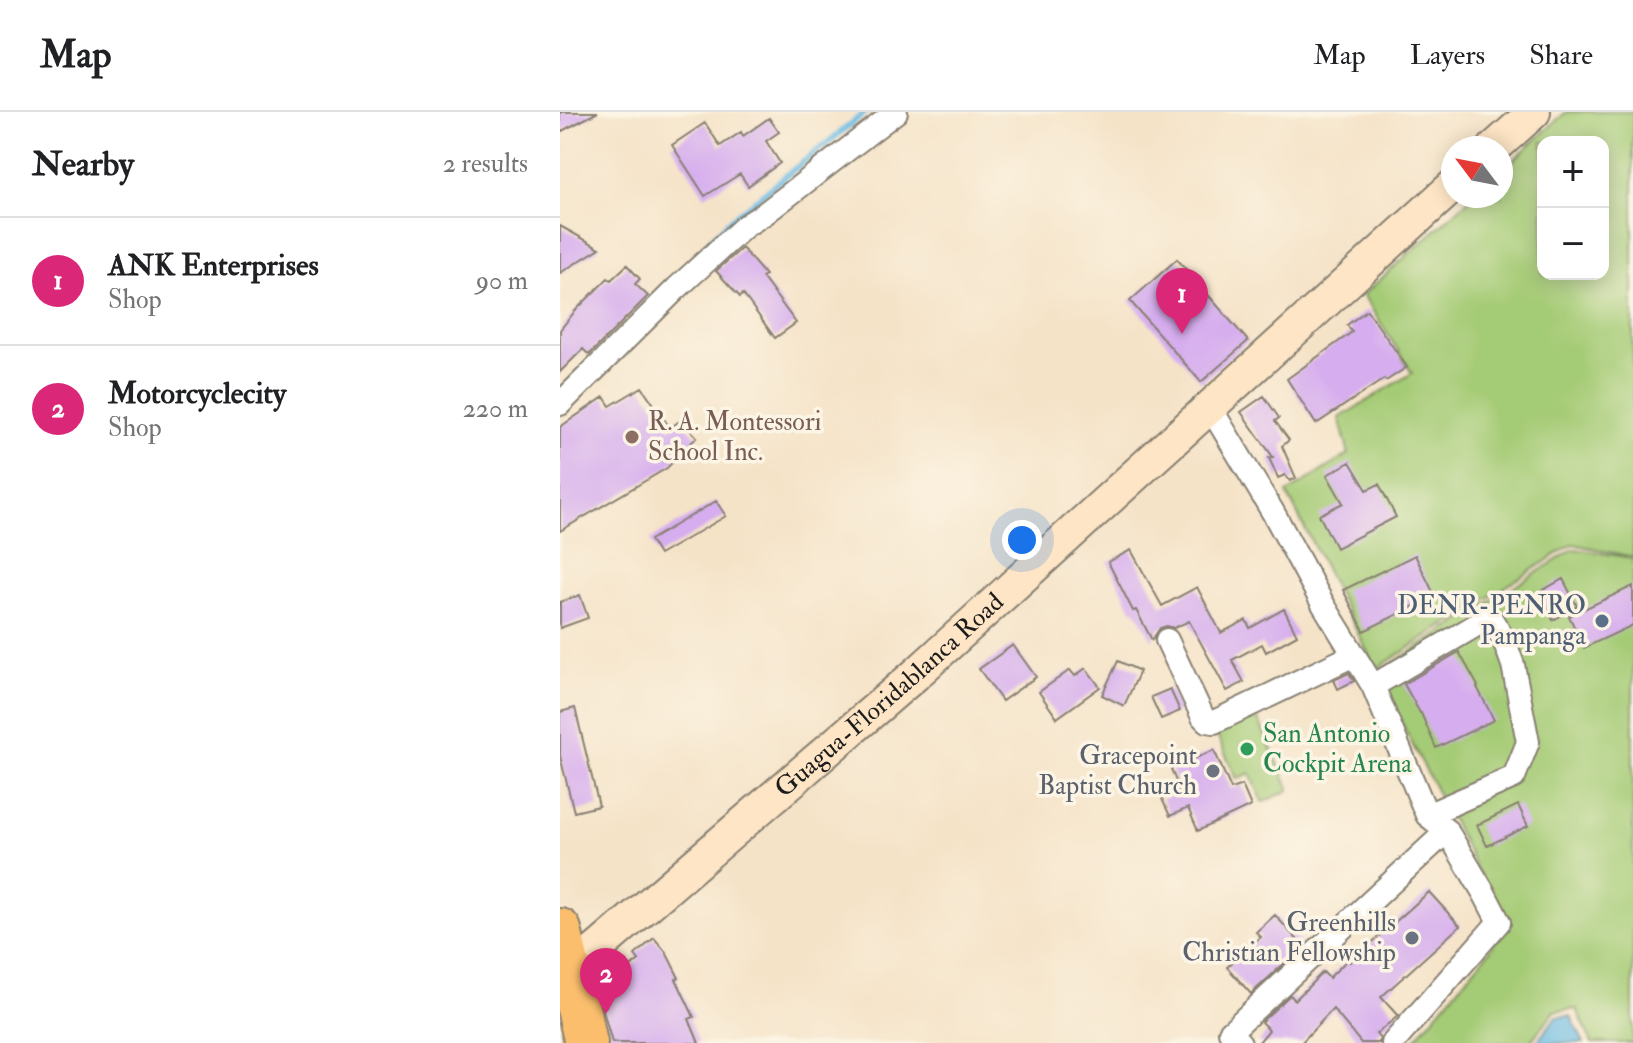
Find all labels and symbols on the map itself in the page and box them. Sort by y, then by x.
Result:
north arrow [1441,136,1513,208]
pin: 1 [1156,268,1208,334]
place label: R. A. Montessori School Inc. [648,406,822,468]
marker: R. A. Montessori School Inc. [623,428,641,446]
your location [1002,520,1042,560]
street label: Guagua-Floridablanca Road [768,586,1011,804]
place label: DENR-PENRO Pampanga [1397,590,1586,653]
marker: DENR-PENRO Pampanga [1593,612,1611,630]
place label: San Antonio Cockpit Arena [1263,718,1412,781]
place label: Gracepoint Baptist Church [1038,740,1197,803]
marker: San Antonio Cockpit Arena [1238,740,1256,758]
marker: Gracepoint Baptist Church [1204,762,1222,780]
place label: Greenhills Christian Fellowship [1182,907,1396,970]
marker: Greenhills Christian Fellowship [1403,929,1421,947]
pin: 2 [580,948,632,1014]

